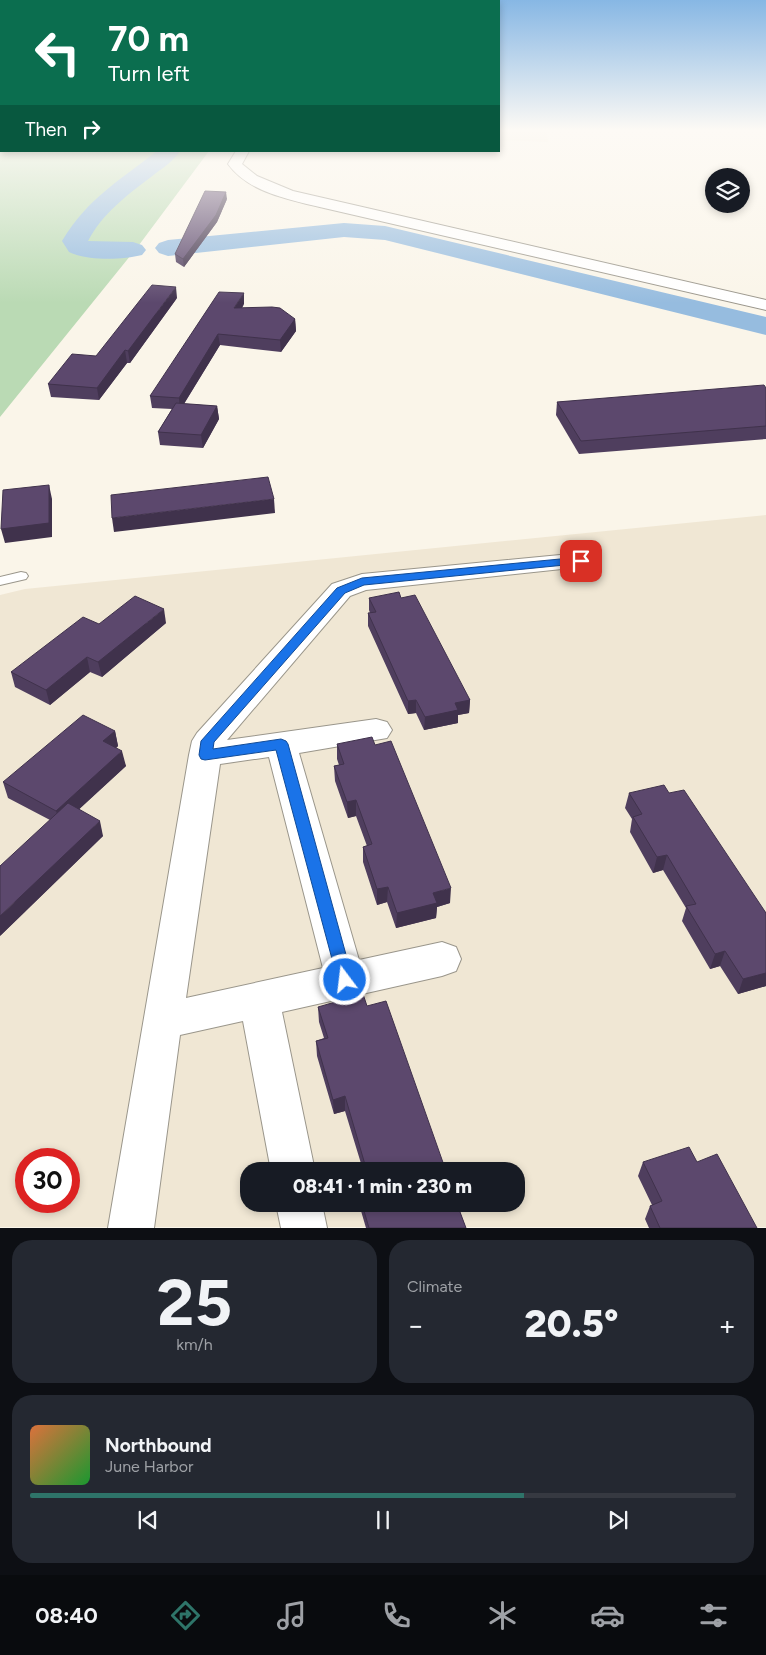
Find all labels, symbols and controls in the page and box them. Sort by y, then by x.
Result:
text: 70 m [108,18,189,60]
icon: left [25,20,90,85]
text: Turn left [108,60,190,87]
icon: right [77,115,105,143]
text: Then [25,118,67,141]
map controls [705,168,750,213]
button: layers [705,168,750,213]
pin [560,540,602,582]
icon: arrive [567,547,595,575]
position arrow [318,953,370,1005]
speed limit sign: 30 [15,1148,80,1213]
text: 08:41 · 1 min · 230 m [293,1175,472,1198]
text: 25 [157,1263,232,1341]
text: Climate [407,1277,462,1296]
text: 20.5° [524,1301,619,1347]
text: − [407,1308,424,1342]
text: + [719,1308,736,1342]
text: km/h [176,1335,213,1354]
text: Northbound [105,1434,212,1457]
text: June Harbor [105,1457,193,1476]
icon: previous [134,1506,162,1534]
icon: pause [369,1506,397,1534]
icon: next [604,1506,632,1534]
icon: directions [168,1598,203,1633]
icon: music [274,1598,309,1633]
icon: phone [379,1598,414,1633]
icon: climate [485,1598,520,1633]
icon: car [590,1598,625,1633]
icon: filters [696,1598,731,1633]
text: 08:40 [35,1602,98,1629]

